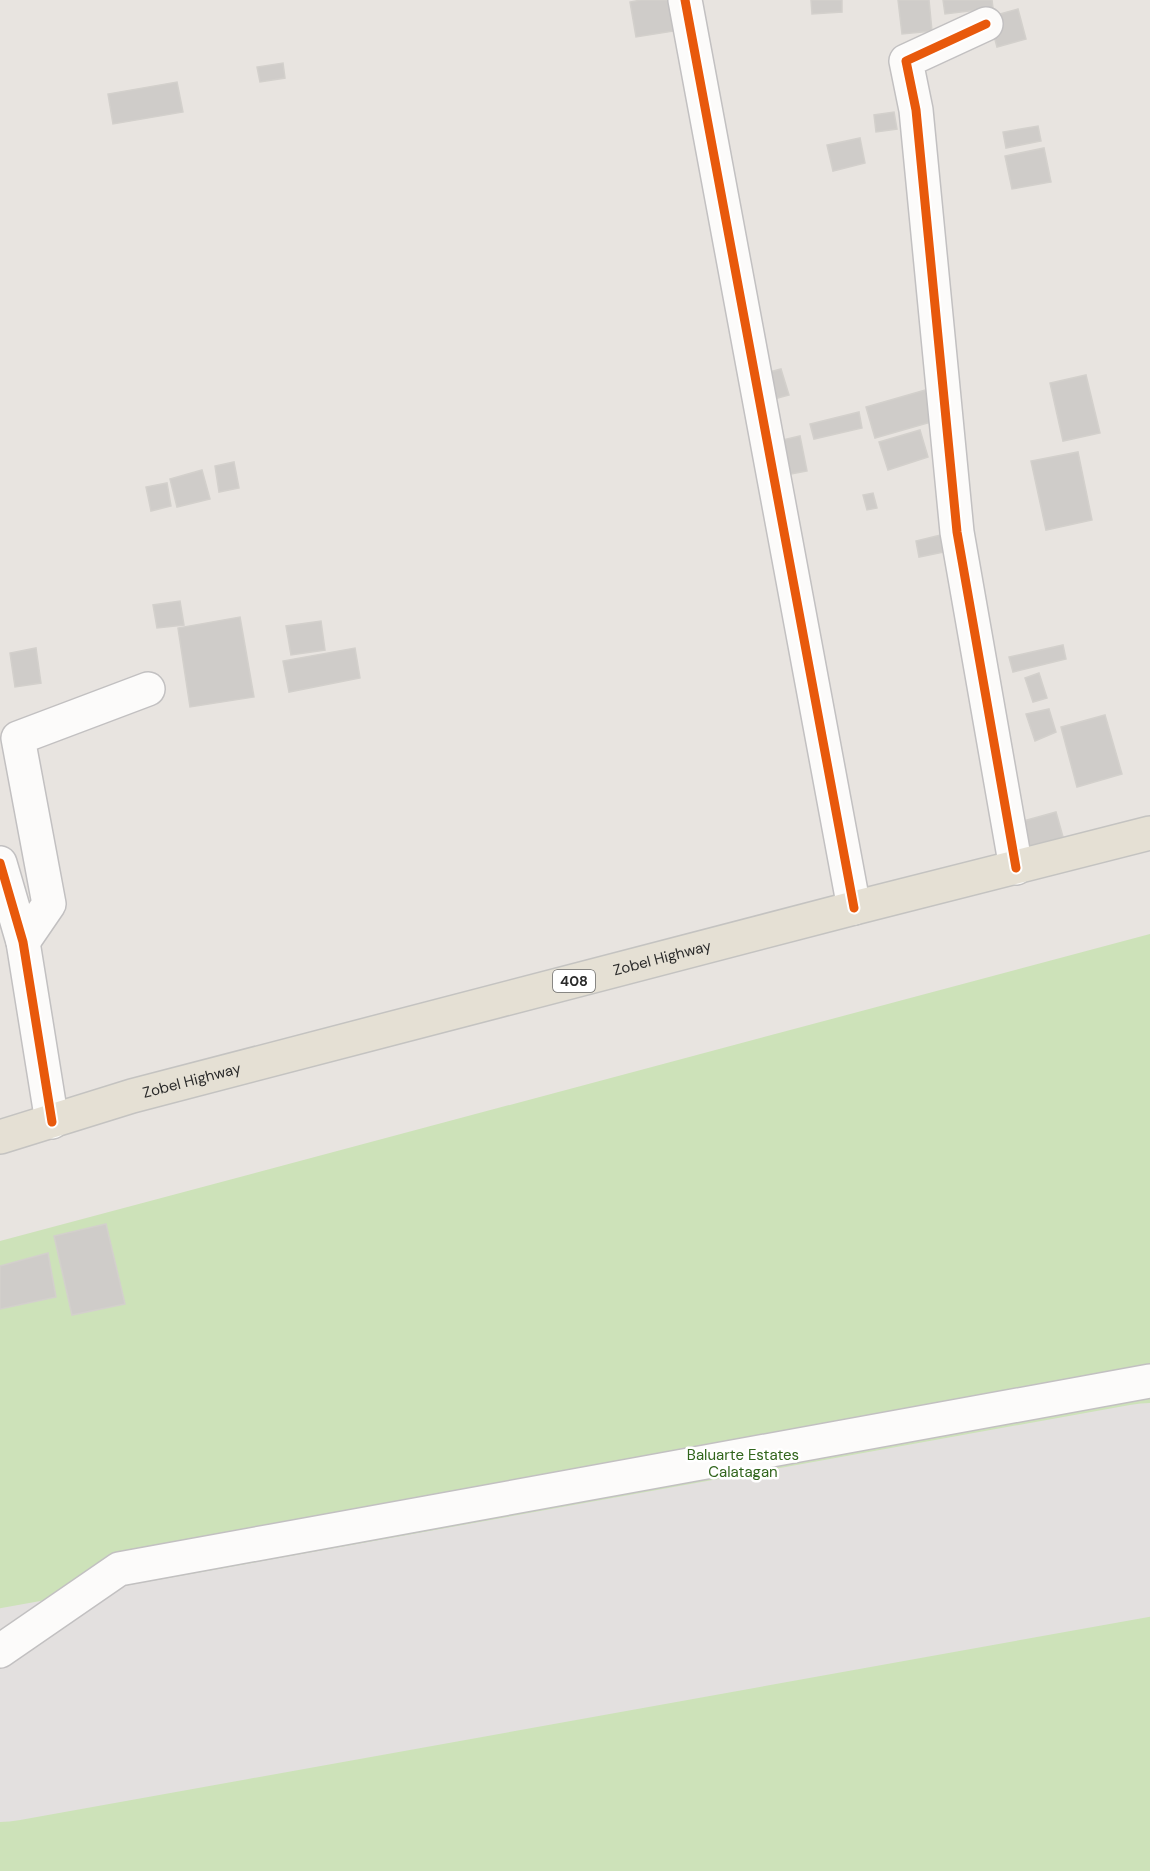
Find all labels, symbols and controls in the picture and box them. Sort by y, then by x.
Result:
street label: Zobel Highway [611,935,714,980]
road number: 408 [553,970,595,992]
street label: Zobel Highway [141,1058,244,1103]
park label: Baluarte Estates Calatagan [687,1445,799,1482]

